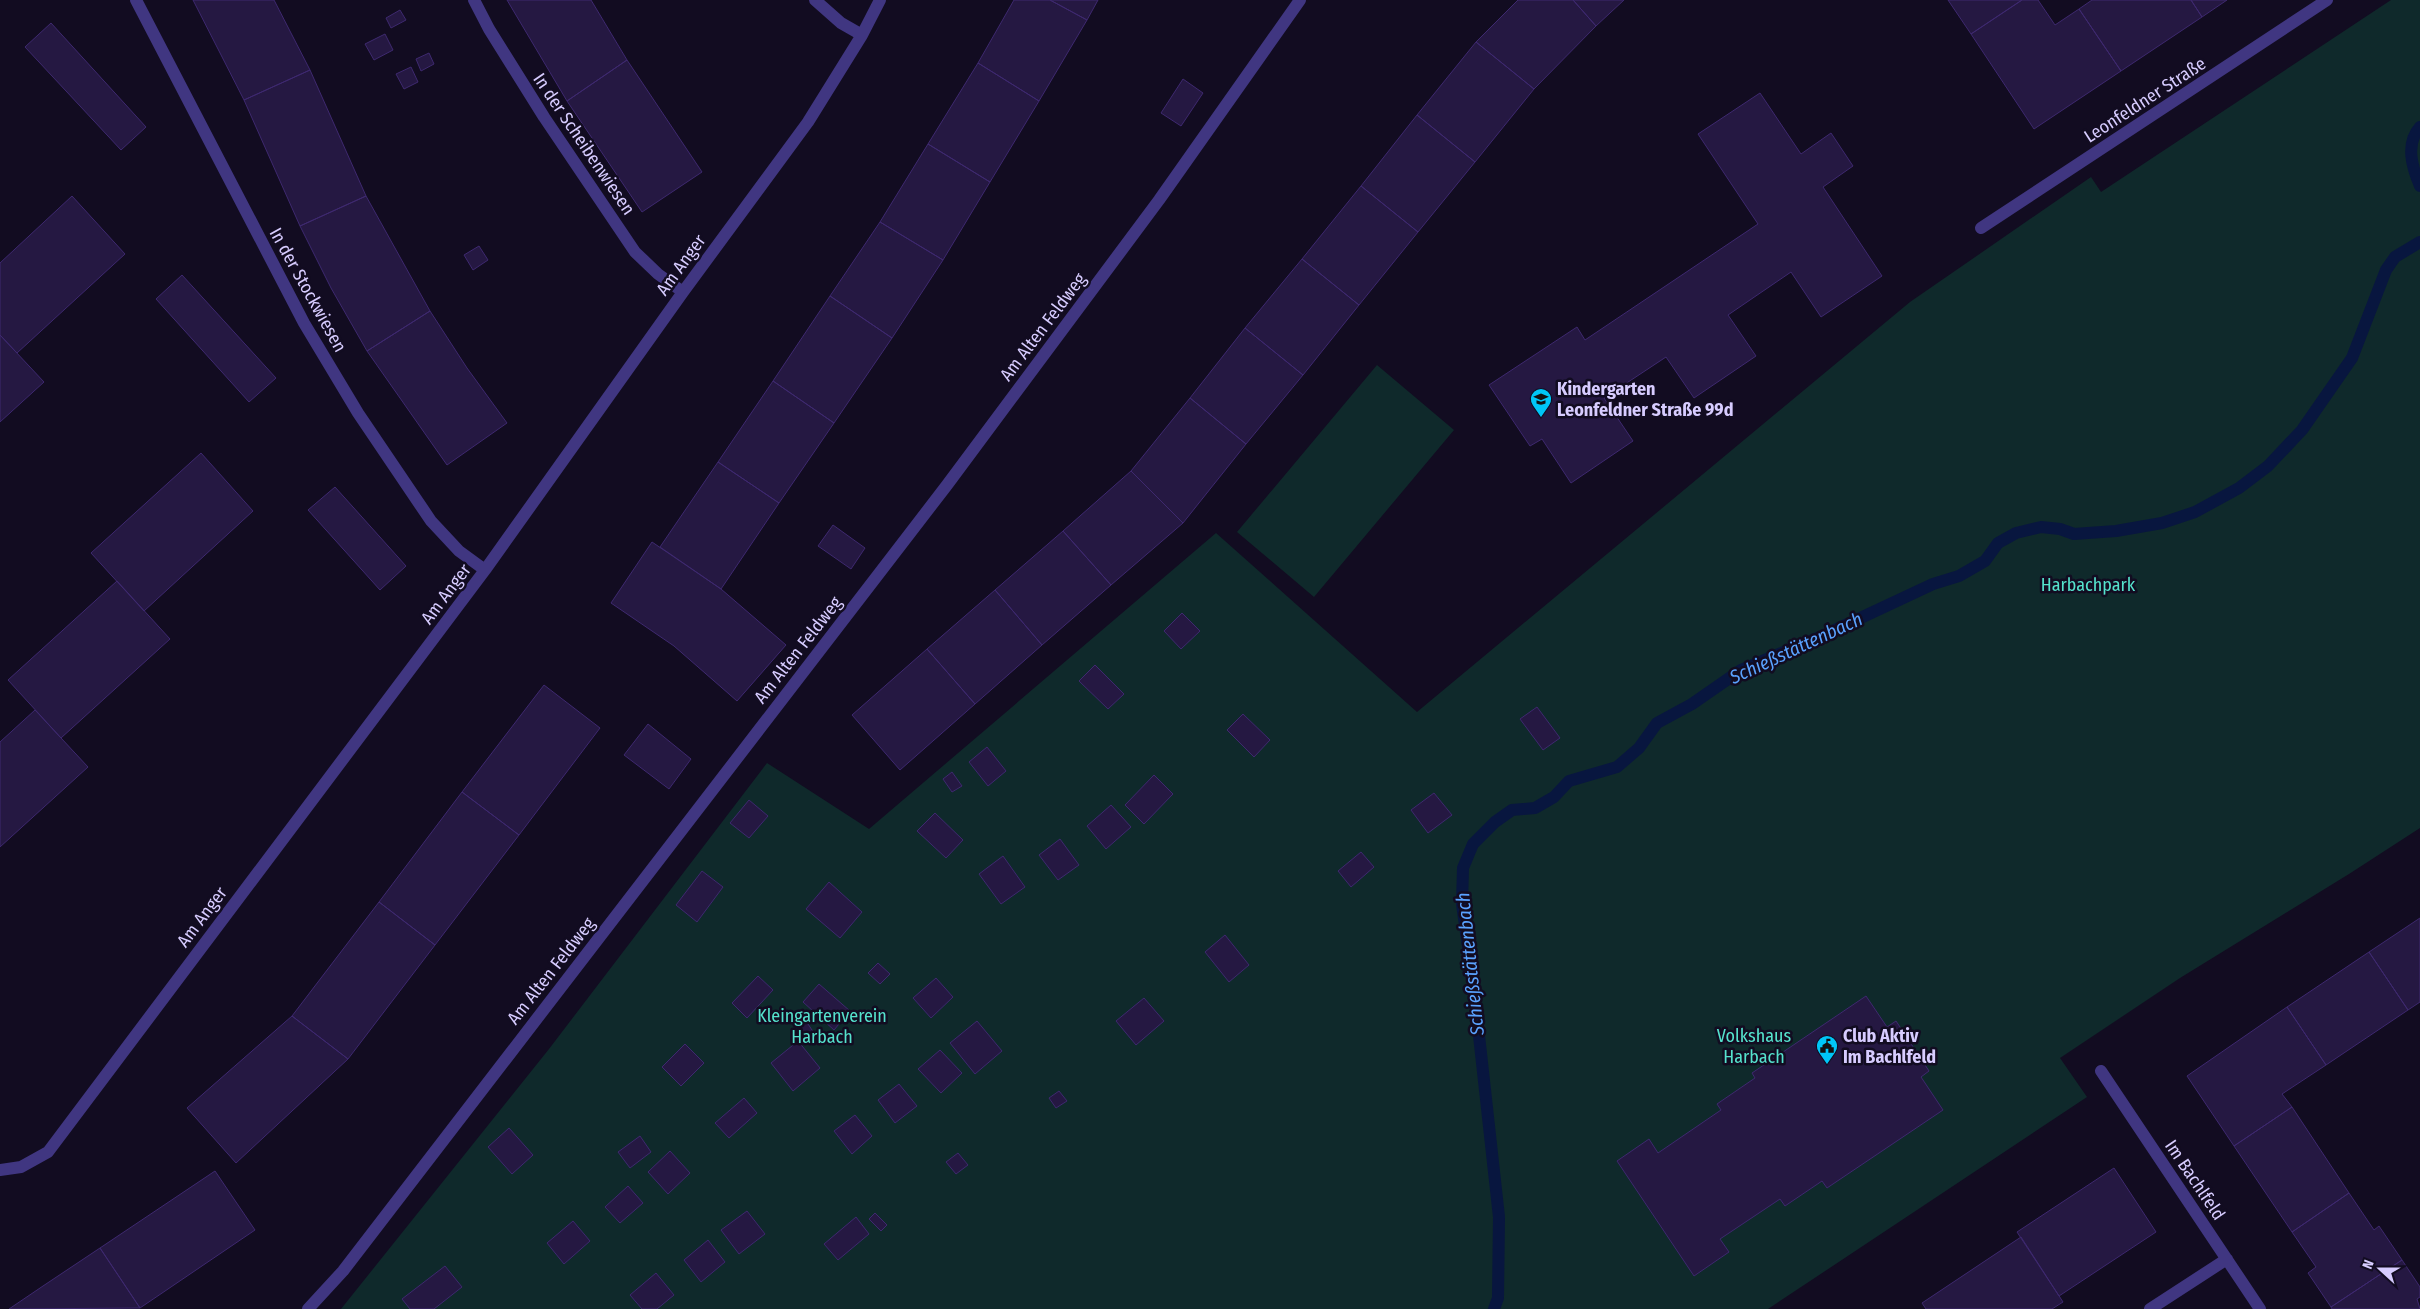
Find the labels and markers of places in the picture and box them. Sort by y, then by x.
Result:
place label: Kindergarten Leonfeldner Straße 99d [1557,378,1734,421]
school or university icon: Kindergarten Leonfeldner Straße 99d [1529,387,1553,418]
place label: Club Aktiv Im Bachlfeld [1843,1025,1936,1068]
public building icon: Club Aktiv Im Bachlfeld [1815,1034,1839,1065]

